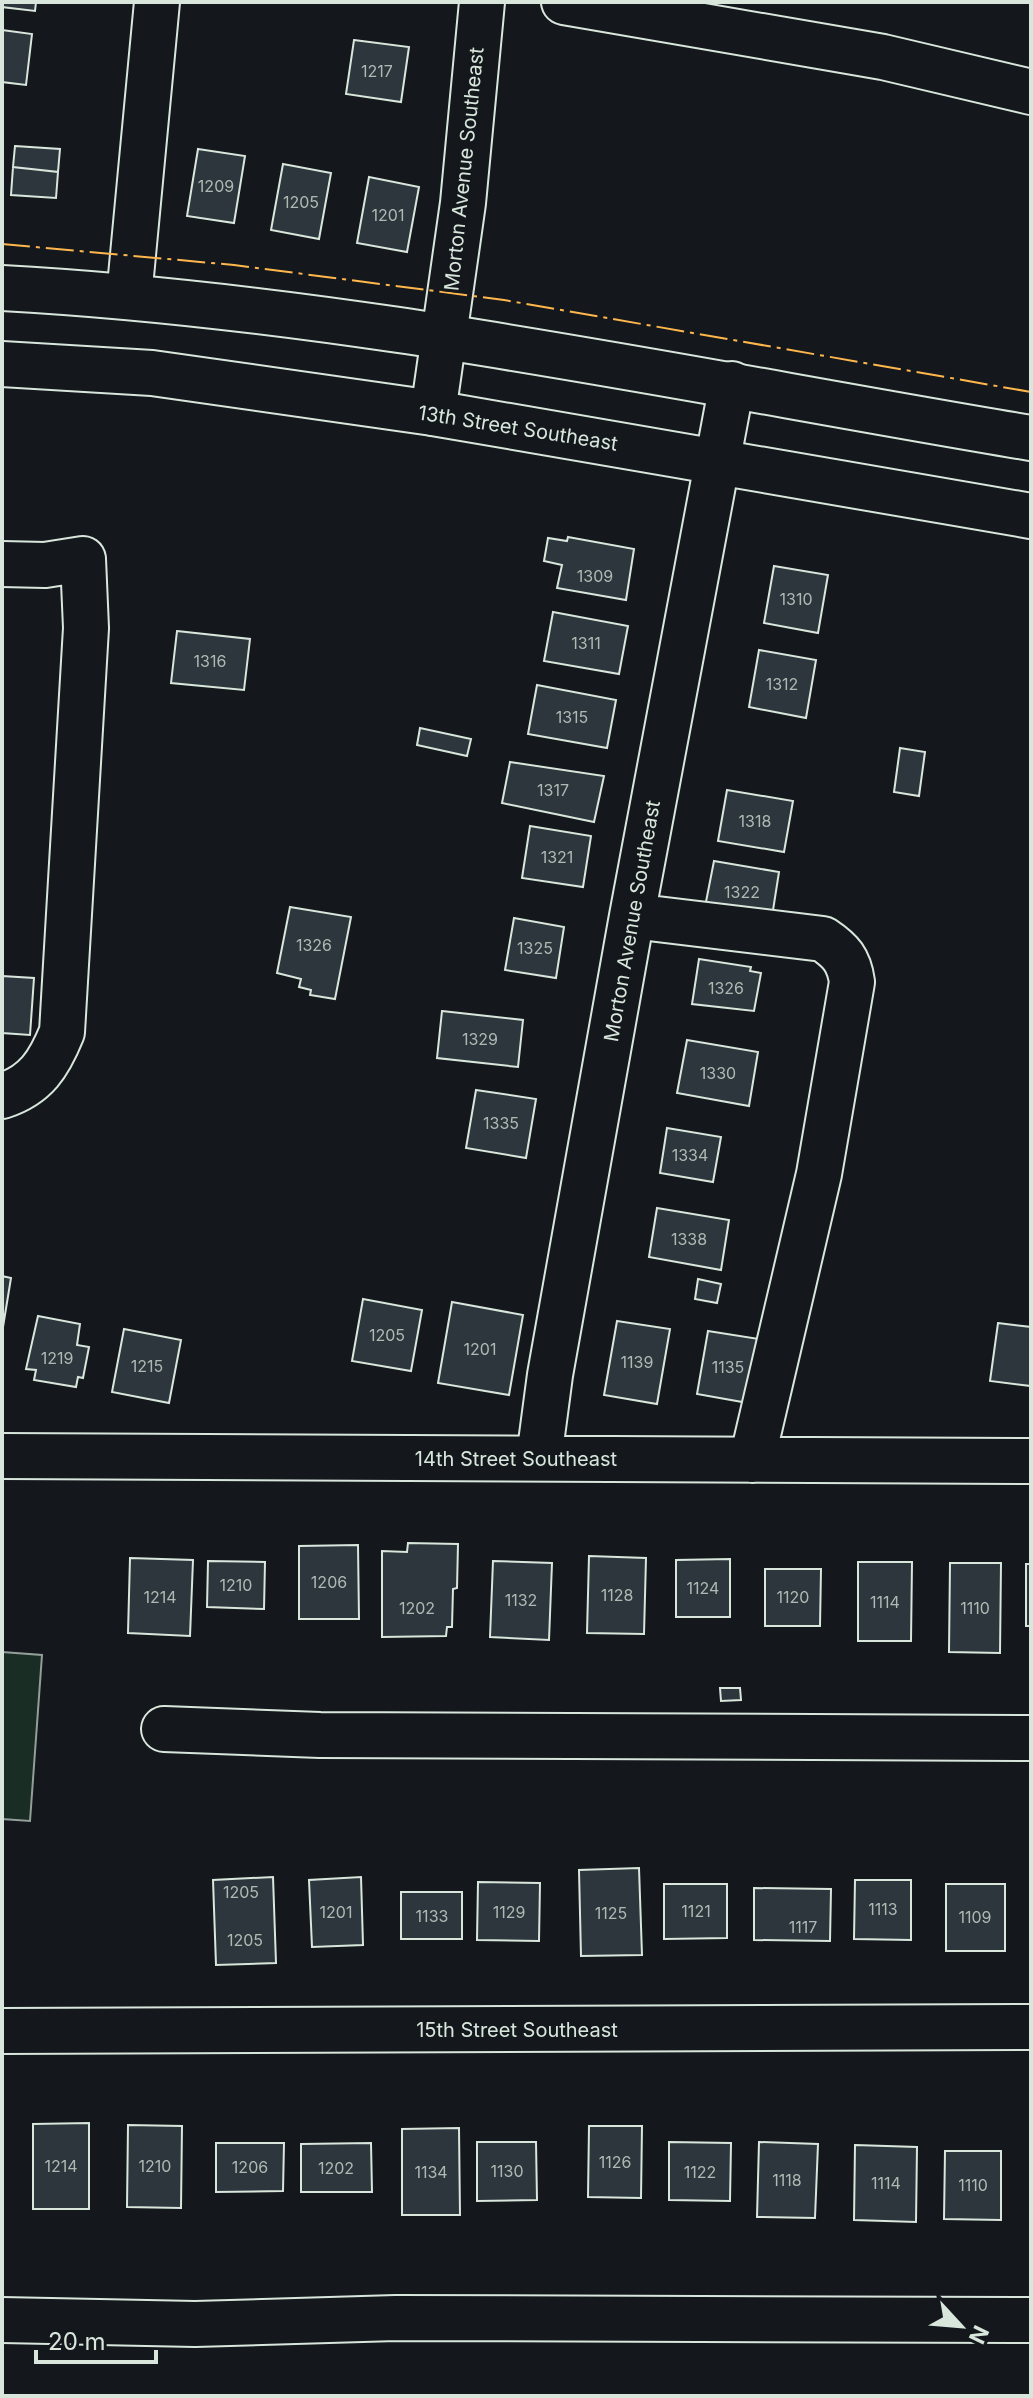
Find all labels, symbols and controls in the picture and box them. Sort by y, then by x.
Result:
street label: Morton Avenue Southeast [439,46,489,292]
house number: 1217 [361,61,393,81]
house number: 1209 [198,176,234,196]
house number: 1205 [283,192,319,212]
house number: 1201 [372,205,404,225]
street label: 13th Street Southeast [416,400,620,456]
house number: 1309 [577,566,613,586]
house number: 1310 [780,589,813,609]
house number: 1311 [571,633,601,653]
house number: 1316 [194,651,226,671]
house number: 1312 [766,674,798,694]
house number: 1315 [556,707,588,727]
house number: 1317 [537,780,569,800]
street label: Morton Avenue Southeast [599,798,665,1044]
house number: 1318 [739,811,771,831]
house number: 1321 [541,847,573,867]
house number: 1322 [724,882,760,902]
house number: 1326 [296,935,332,955]
house number: 1325 [517,938,553,958]
house number: 1326 [708,978,744,998]
house number: 1329 [462,1029,498,1049]
house number: 1330 [700,1063,736,1083]
house number: 1335 [483,1113,519,1133]
house number: 1334 [672,1145,708,1165]
house number: 1338 [671,1229,707,1249]
house number: 1205 [369,1325,405,1345]
house number: 1201 [464,1339,496,1359]
house number: 1219 [41,1348,73,1368]
house number: 1139 [621,1352,653,1372]
house number: 1215 [131,1356,163,1376]
house number: 1135 [712,1357,744,1377]
street label: 14th Street Southeast [415,1447,618,1471]
house number: 1206 [311,1572,347,1592]
house number: 1210 [220,1575,252,1595]
house number: 1124 [687,1578,719,1598]
house number: 1128 [601,1585,633,1605]
house number: 1214 [143,1587,177,1607]
house number: 1120 [777,1587,809,1607]
house number: 1132 [505,1590,537,1610]
house number: 1114 [870,1592,900,1612]
house number: 1202 [399,1598,435,1618]
house number: 1110 [960,1598,990,1618]
house number: 1205 [223,1882,259,1902]
house number: 1113 [868,1899,898,1919]
house number: 1121 [681,1901,711,1921]
house number: 1201 [320,1902,352,1922]
house number: 1129 [493,1902,525,1922]
house number: 1125 [595,1903,627,1923]
house number: 1133 [416,1906,448,1926]
house number: 1109 [958,1907,992,1927]
house number: 1117 [789,1917,817,1937]
house number: 1205 [227,1930,263,1950]
street label: 15th Street Southeast [416,2018,618,2042]
house number: 1126 [599,2152,631,2172]
house number: 1214 [44,2156,78,2176]
house number: 1210 [139,2156,171,2176]
house number: 1206 [232,2157,268,2177]
house number: 1202 [318,2158,354,2178]
house number: 1130 [491,2161,524,2181]
house number: 1134 [414,2162,448,2182]
house number: 1122 [684,2162,716,2182]
house number: 1118 [772,2170,802,2190]
house number: 1114 [871,2173,901,2193]
house number: 1110 [958,2175,988,2195]
north arrow [921,2286,1001,2366]
scale bar [36,2314,156,2364]
text: N [964,2322,994,2348]
text: 20 m [48,2327,106,2356]

